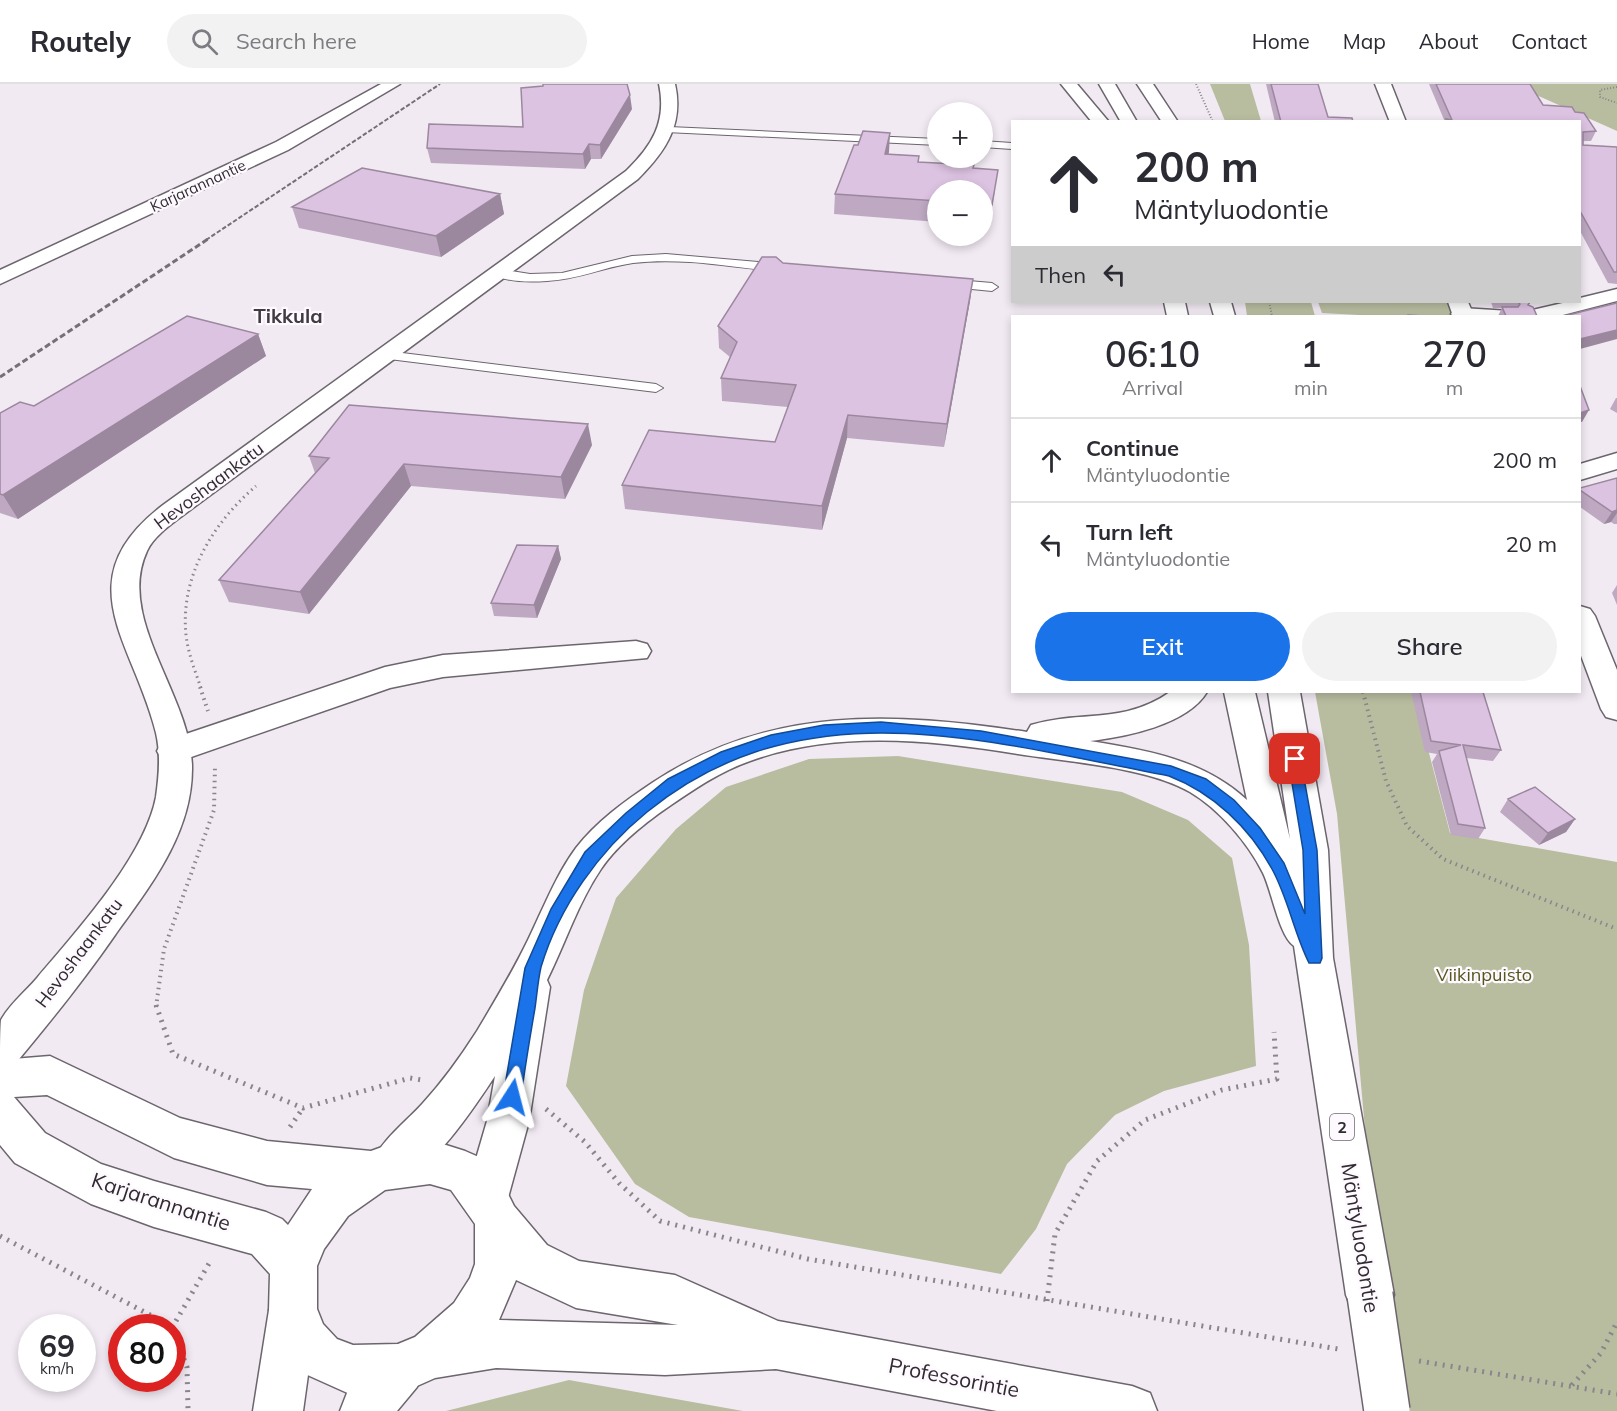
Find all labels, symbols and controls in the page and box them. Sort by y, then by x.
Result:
search box [167,14,587,68]
text: Routely [30,24,131,59]
icon: search [188,25,221,58]
text: Search here [236,27,357,55]
text: Home [1252,28,1310,54]
text: Map [1343,28,1386,54]
text: About [1419,28,1478,54]
text: Contact [1511,28,1587,54]
map controls [927,102,993,246]
button: + [927,102,993,168]
text: 200 m [1134,140,1259,193]
icon: ahead [1035,144,1113,222]
street label: Karjarannantie [147,155,249,216]
button: − [927,180,993,246]
text: Mäntyluodontie [1134,192,1329,226]
icon: left [1098,258,1131,291]
text: Then [1035,261,1086,289]
district label: Tikkula [253,303,323,328]
text: 06:10 [1105,331,1200,376]
text: 1 [1300,331,1322,376]
text: 270 [1422,331,1487,376]
text: Arrival [1122,375,1183,400]
text: min [1294,375,1328,400]
text: m [1446,375,1463,400]
text: Continue [1086,434,1179,462]
street label: Hevoshaankatu [149,437,268,534]
icon: ahead [1035,444,1068,477]
text: 200 m [1492,446,1557,474]
text: Mäntyluodontie [1086,462,1230,487]
text: Turn left [1086,518,1173,546]
icon: left [1035,528,1068,561]
text: 20 m [1506,530,1557,558]
text: Mäntyluodontie [1086,546,1230,571]
button: Exit [1035,612,1290,681]
button: Share [1302,612,1557,681]
pin [1269,733,1320,784]
icon: arrive [1278,742,1311,775]
street label: Hevoshaankatu [30,893,127,1012]
park label: Viikinpuisto [1436,963,1532,986]
position arrow [480,1065,544,1129]
road number: 2 [1330,1114,1354,1140]
street label: Mäntyluodontie [1336,1161,1386,1315]
street label: Karjarannantie [89,1166,234,1236]
speed limit sign: 80 [108,1314,186,1392]
text: 69 [39,1327,75,1365]
street label: Professorintie [887,1352,1022,1402]
text: km/h [40,1359,74,1378]

